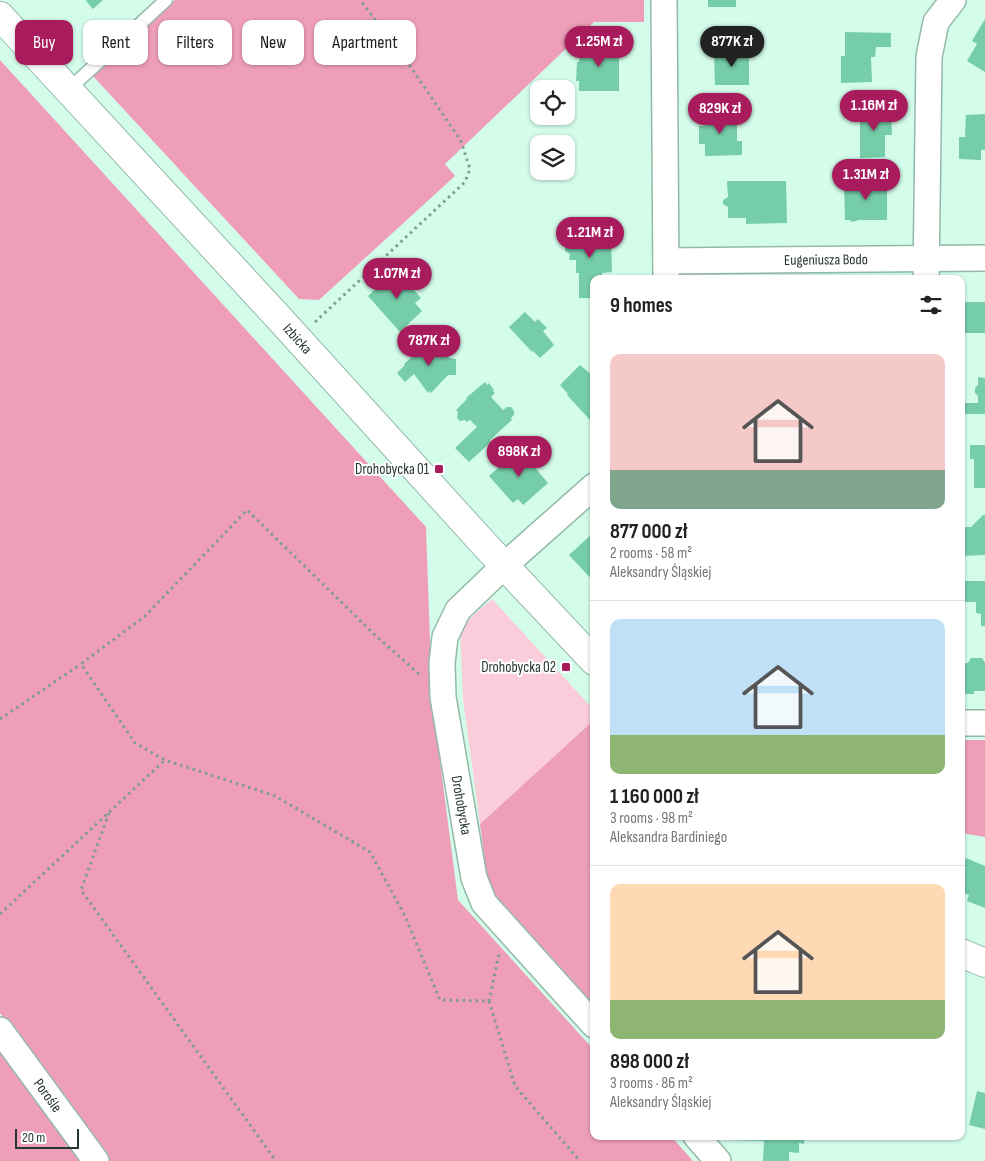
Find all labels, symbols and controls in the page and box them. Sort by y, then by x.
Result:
chip: Buy [15,20,73,65]
chip: Rent [83,20,148,65]
chip: Filters [158,20,232,65]
chip: New [242,20,304,65]
chip: Apartment [314,20,416,65]
pin: 1.25M zł [547,26,651,68]
pin: 877K zł [686,26,778,68]
text: 1.25M zł [576,32,622,51]
text: 877K zł [711,32,753,51]
map controls [530,80,575,180]
button: locate [530,80,575,125]
pin: 1.16M zł [822,90,926,132]
pin: 829K zł [674,92,766,135]
text: 1.16M zł [851,96,897,115]
text: 829K zł [699,99,741,118]
button: layers [530,135,575,180]
pin: 1.31M zł [814,158,918,201]
text: 1.31M zł [843,165,889,184]
pin: 1.21M zł [538,216,642,259]
text: 1.21M zł [567,223,613,242]
street label: Eugeniusza Bodo [784,250,868,270]
pin: 1.07M zł [345,258,449,300]
text: 1.07M zł [374,264,420,283]
icon: filters [917,291,945,319]
text: 9 homes [610,293,673,318]
street label: Izbicka [279,320,316,358]
pin: 787K zł [383,324,475,367]
text: 787K zł [408,331,450,350]
icon: home [733,386,823,476]
pin: 898K zł [473,436,565,478]
text: 898K zł [498,442,540,461]
place label: Drohobycka 01 [355,460,430,479]
marker: Drohobycka 01 [433,463,445,475]
text: 877 000 zł [610,519,687,544]
text: 2 rooms · 58 m² [610,544,692,563]
text: Aleksandry Śląskiej [610,563,711,582]
icon: home [733,652,823,742]
place label: Drohobycka 02 [481,658,556,677]
marker: Drohobycka 02 [560,661,572,673]
street label: Drohobycka [447,774,475,837]
text: 1 160 000 zł [610,784,699,809]
text: 3 rooms · 98 m² [610,809,693,828]
text: Aleksandra Bardiniego [610,828,727,847]
icon: home [733,917,823,1007]
text: 898 000 zł [610,1049,689,1074]
text: 3 rooms · 86 m² [610,1074,693,1093]
street label: Porośle [29,1075,66,1116]
text: Aleksandry Śląskiej [610,1093,711,1112]
scale bar [15,1126,79,1149]
text: 20 m [22,1129,45,1146]

